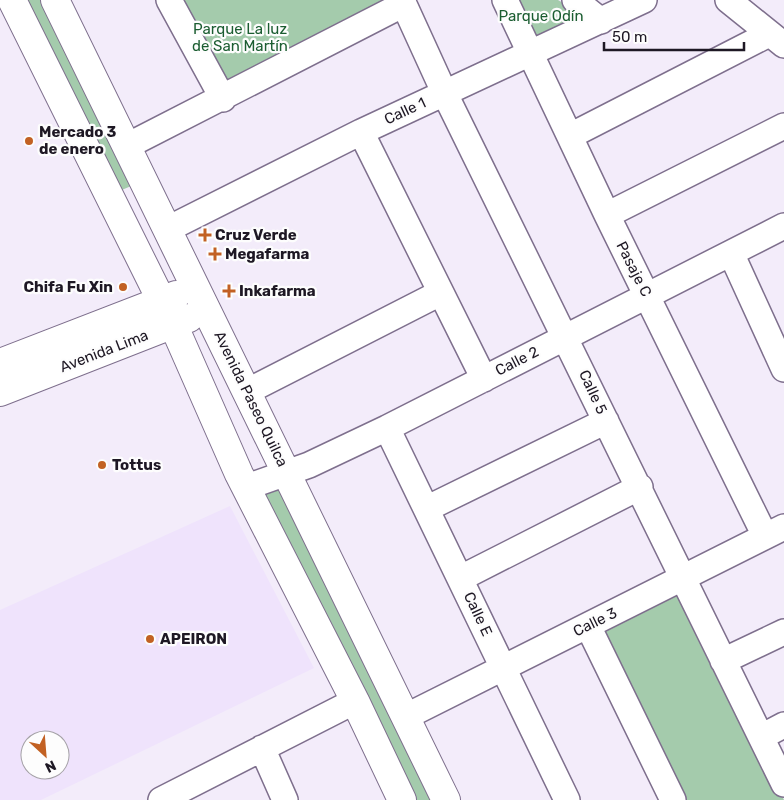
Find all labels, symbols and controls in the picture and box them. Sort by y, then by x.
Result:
park label: Parque Odín [498,7,584,25]
park label: Parque La luz de San Martín [192,20,288,55]
scale bar [604,20,744,52]
text: 50 m [612,28,647,46]
street label: Calle 1 [381,94,429,128]
place label: Mercado 3 de enero [39,123,117,158]
marker: Mercado 3 de enero [23,135,35,147]
place label: Cruz Verde [215,226,297,244]
marker: Cruz Verde [199,229,211,241]
street label: Pasaje C [612,238,656,300]
place label: Megafarma [225,245,310,263]
marker: Megafarma [209,248,221,260]
place label: Chifa Fu Xin [24,278,113,296]
marker: Chifa Fu Xin [117,281,129,293]
place label: Inkafarma [239,282,316,300]
marker: Inkafarma [223,285,235,297]
street label: Avenida Lima [57,326,151,376]
street label: Avenida Paseo Quilca [210,328,292,470]
street label: Calle 2 [492,342,542,380]
street label: Calle 5 [575,367,611,417]
place label: Tottus [112,456,161,474]
marker: Tottus [96,459,108,471]
street label: Calle E [460,589,496,639]
street label: Calle 3 [570,604,620,640]
place label: APEIRON [160,630,227,648]
marker: APEIRON [144,633,156,645]
north arrow [20,730,70,780]
text: N [42,756,59,776]

